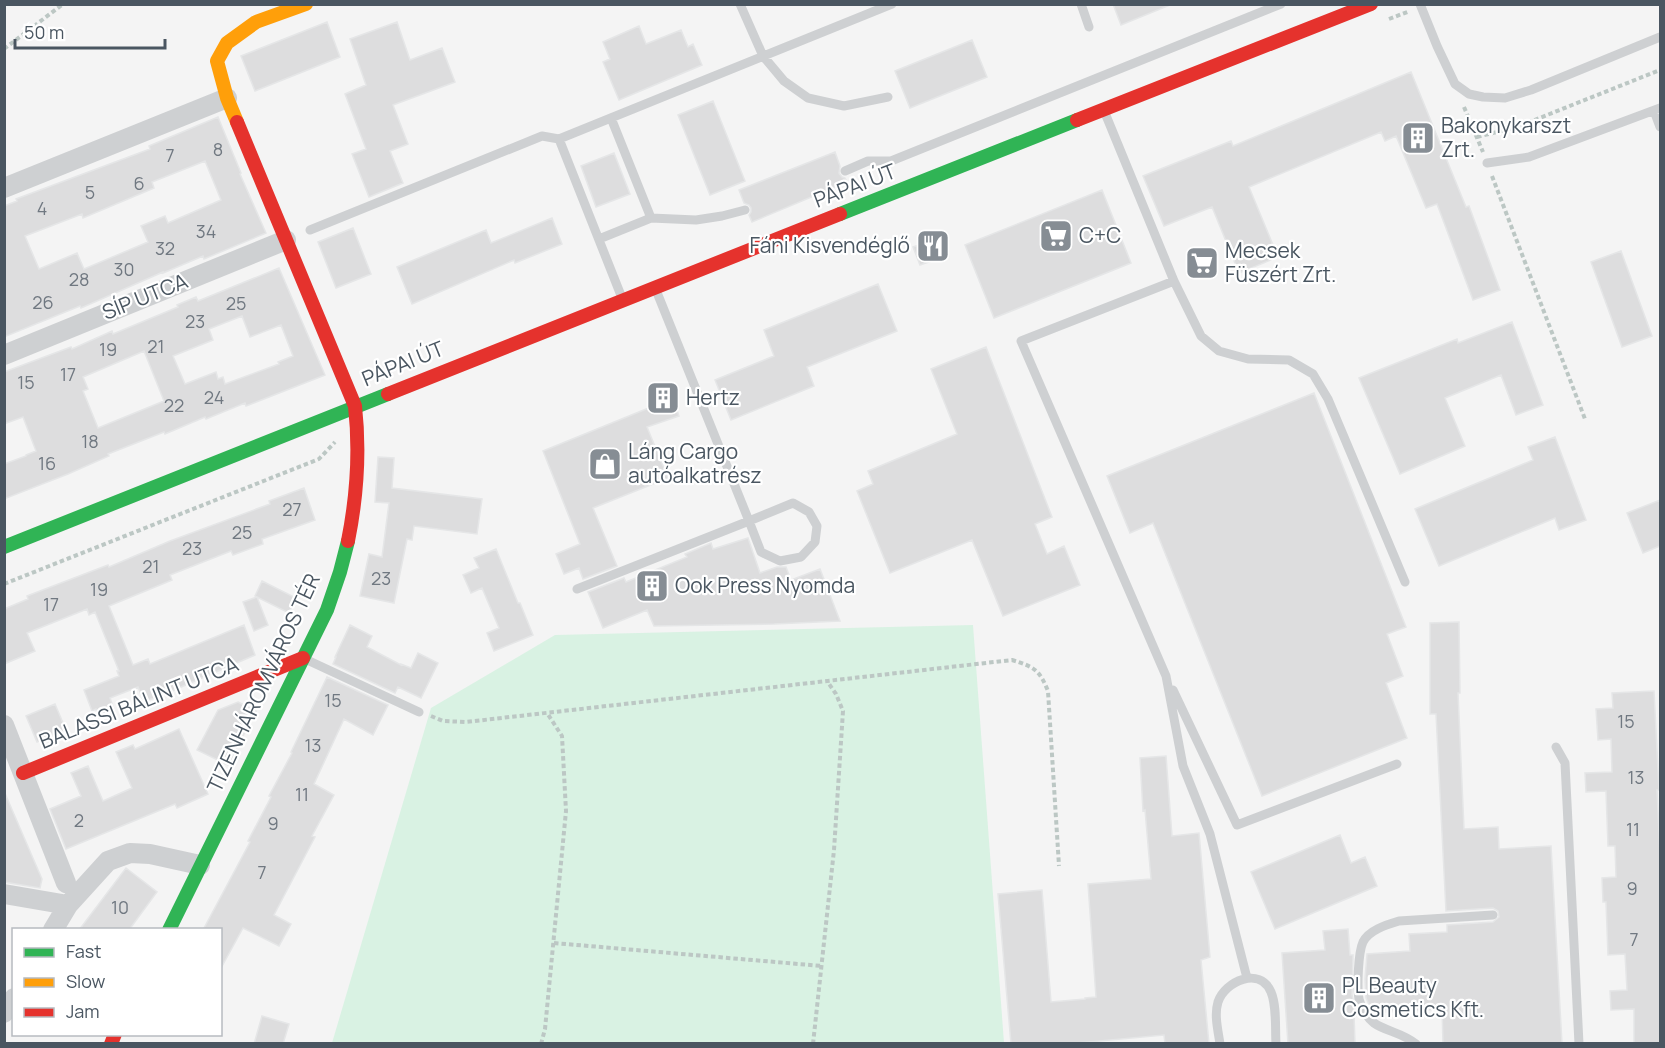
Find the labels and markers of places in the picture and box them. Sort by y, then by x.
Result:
place label: Bakonykarszt Zrt. [1441,111,1571,163]
building icon: Bakonykarszt Zrt. [1400,120,1436,156]
supermarket icon: C+C [1038,218,1074,254]
place label: C+C [1079,221,1121,249]
restaurant icon: Fáni Kisvendéglő [915,228,951,264]
place label: Fáni Kisvendéglő [750,231,910,259]
place label: Mecsek Füszért Zrt. [1225,236,1336,288]
supermarket icon: Mecsek Füszért Zrt. [1184,245,1220,281]
building icon: Hertz [645,380,681,416]
place label: Hertz [686,383,740,411]
place label: Láng Cargo autóalkatrész [628,437,762,489]
shop icon: Láng Cargo autóalkatrész [587,446,623,482]
building icon: Ook Press Nyomda [634,568,670,604]
place label: Ook Press Nyomda [675,571,855,599]
place label: PL Beauty Cosmetics Kft. [1342,971,1484,1023]
building icon: PL Beauty Cosmetics Kft. [1301,980,1337,1016]

